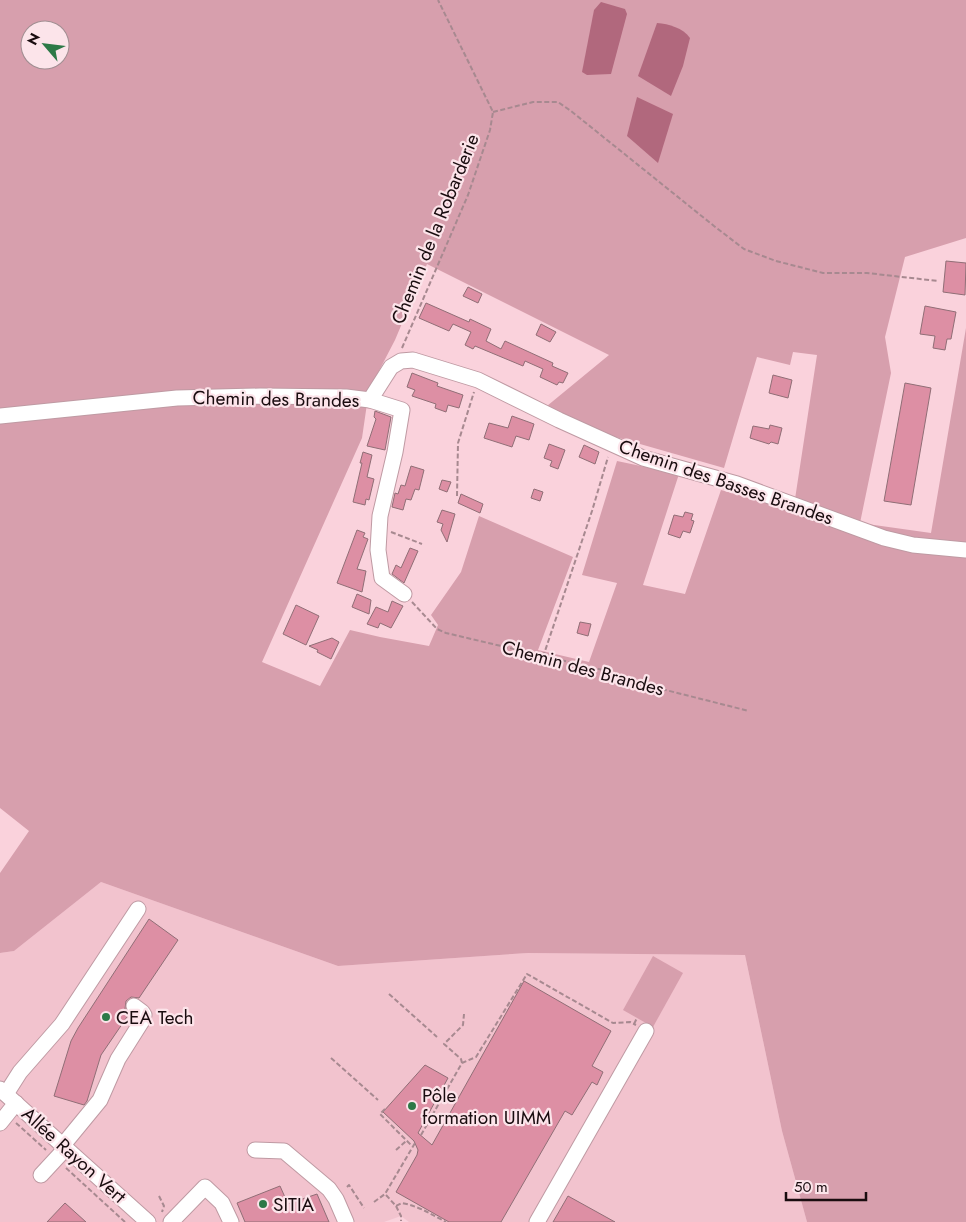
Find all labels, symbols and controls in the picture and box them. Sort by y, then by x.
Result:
north arrow [20,20,70,70]
text: N [22,29,45,49]
street label: Chemin de la Robarderie [384,130,486,328]
street label: Chemin des Brandes [192,384,360,414]
street label: Chemin des Basses Brandes [615,433,837,531]
street label: Chemin des Brandes [499,633,667,703]
place label: CEA Tech [116,1004,193,1031]
marker: CEA Tech [100,1011,112,1023]
place label: Pôle formation UIMM [422,1082,551,1131]
marker: Pôle formation UIMM [406,1100,418,1112]
street label: Allée Rayon Vert [16,1101,132,1210]
scale bar [786,1170,866,1202]
text: 50 m [794,1176,828,1198]
place label: SITIA [273,1191,315,1218]
marker: SITIA [257,1198,269,1210]

